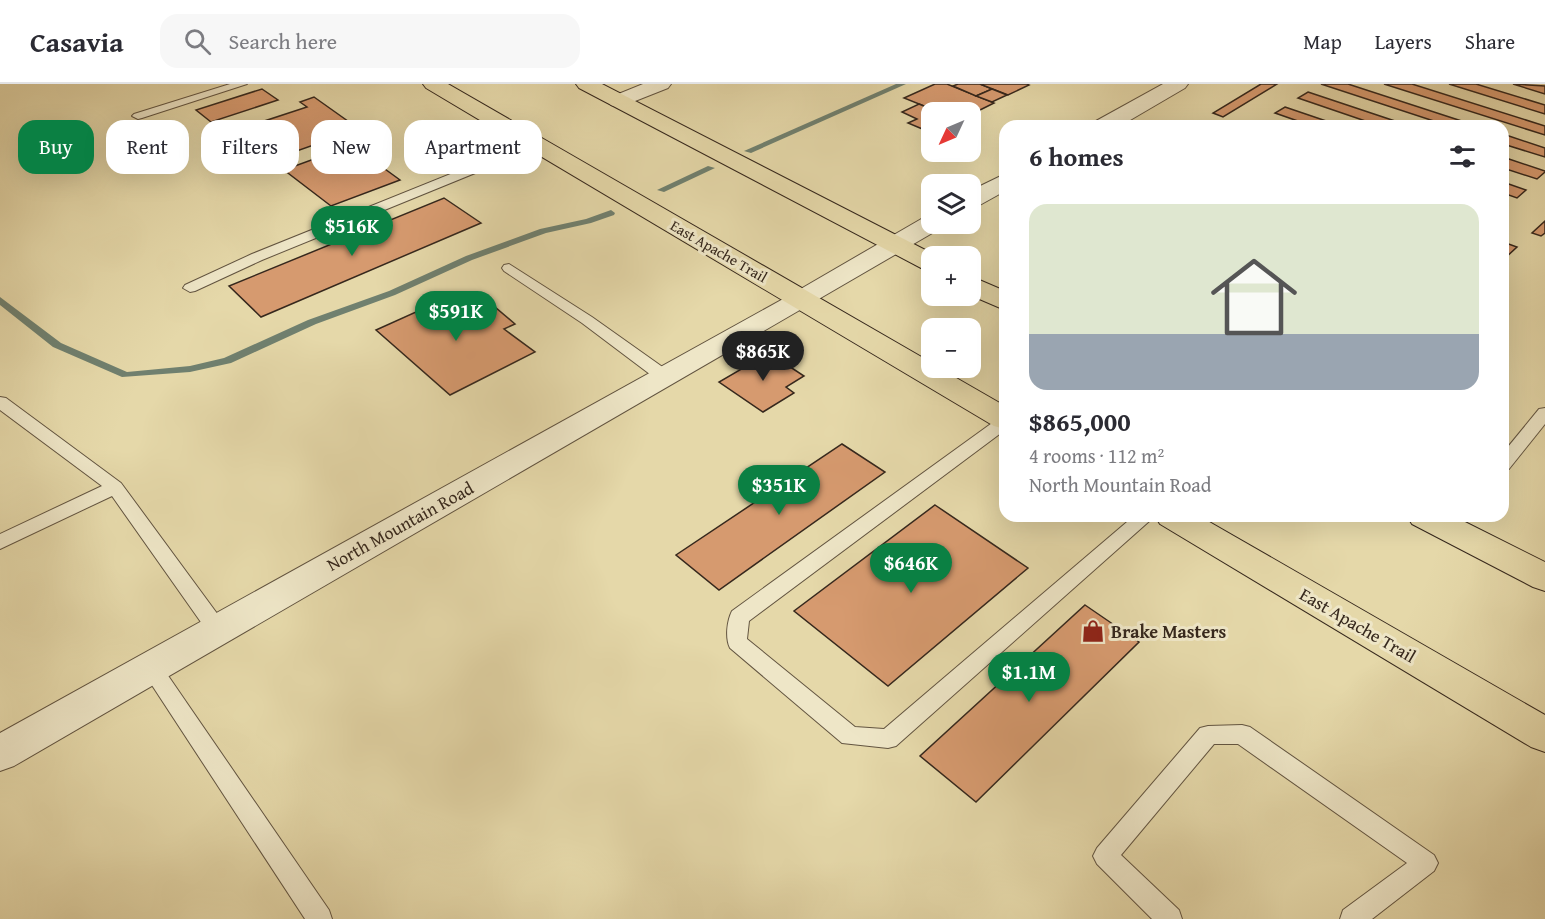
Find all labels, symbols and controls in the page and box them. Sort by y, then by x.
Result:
search box [160,14,580,68]
text: Casavia [30,21,124,62]
icon: search [181,25,214,58]
text: Search here [229,25,337,57]
text: Map [1303,26,1342,57]
text: Layers [1375,26,1432,57]
text: Share [1465,26,1515,57]
north arrow [921,102,981,162]
map controls [921,102,981,378]
chip: Buy [18,120,94,174]
chip: Rent [106,120,189,174]
chip: Filters [201,120,299,174]
chip: New [311,120,392,174]
chip: Apartment [404,120,542,174]
text: 6 homes [1029,137,1124,176]
icon: filters [1446,140,1479,173]
button: layers [921,174,981,234]
pin: $516K [310,206,394,257]
text: $516K [325,211,379,240]
street label: East Apache Trail [667,215,771,287]
icon: home [1200,243,1308,351]
button: + [921,246,981,306]
pin: $591K [414,291,498,342]
text: $591K [429,296,483,325]
button: − [921,318,981,378]
pin: $865K [721,331,805,382]
text: $865K [736,336,790,365]
text: $865,000 [1029,402,1131,441]
text: 4 rooms · 112 m² [1029,441,1164,470]
pin: $351K [737,465,821,516]
text: $351K [752,470,806,499]
text: North Mountain Road [1029,470,1211,499]
street label: North Mountain Road [322,474,479,578]
pin: $646K [869,543,953,594]
text: $646K [884,548,938,577]
street label: East Apache Trail [1295,581,1421,669]
shop icon: Brake Masters [1080,618,1106,644]
place label: Brake Masters [1111,618,1226,645]
pin: $1.1M [987,652,1071,703]
text: $1.1M [1002,657,1056,686]

